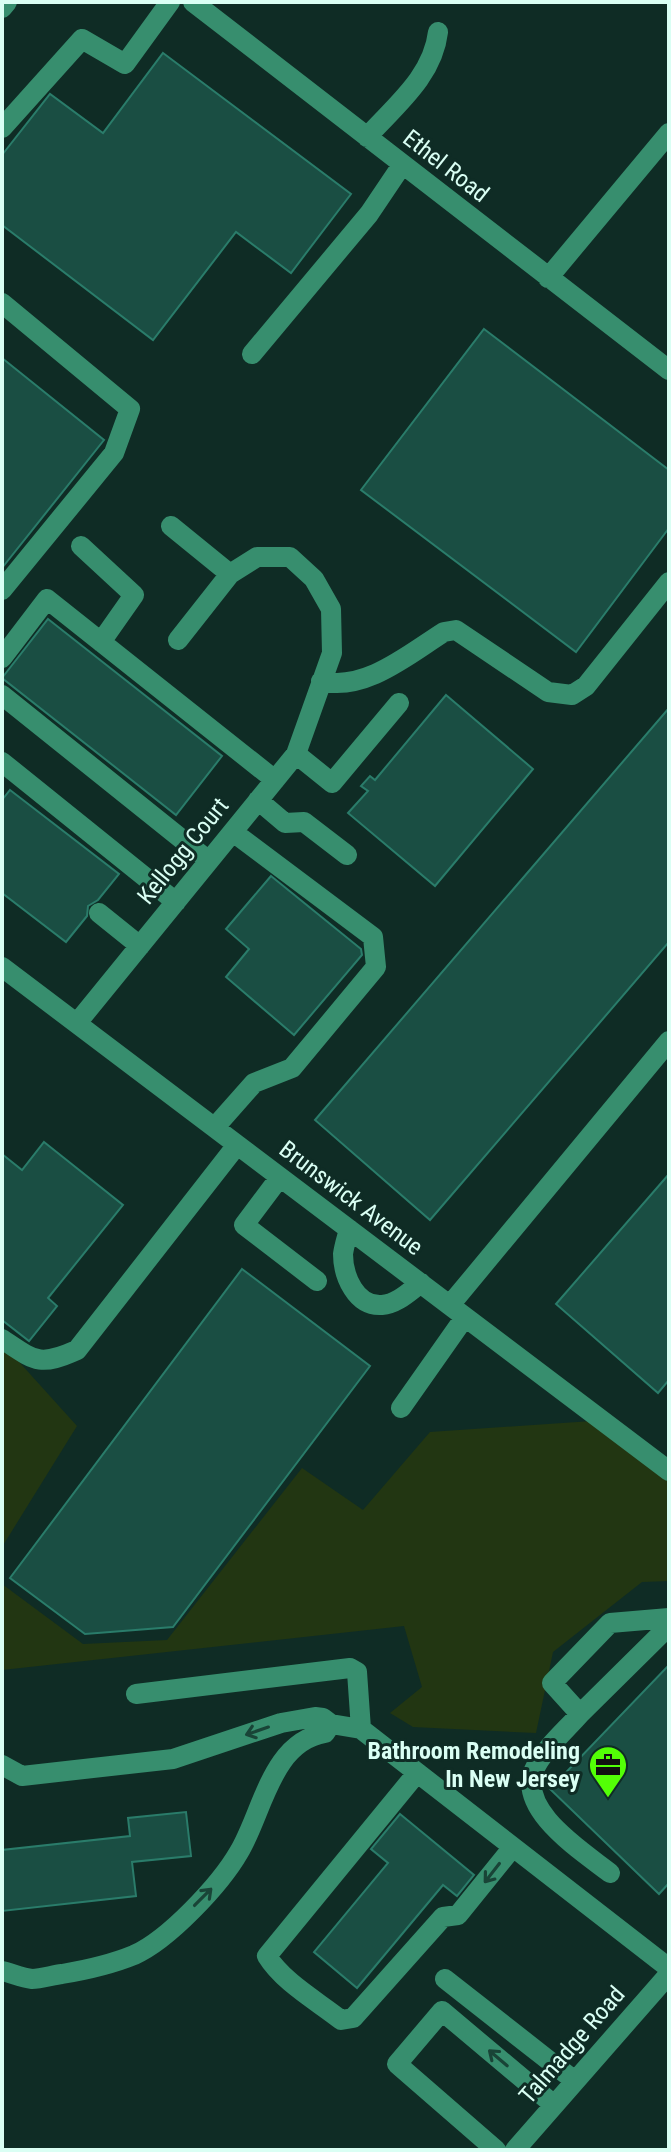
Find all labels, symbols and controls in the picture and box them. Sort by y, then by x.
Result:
street label: Ethel Road [398,124,494,208]
street label: Kellogg Court [132,792,234,910]
street label: Brunswick Avenue [274,1135,428,1261]
one-way arrow [245,1725,270,1739]
place label: Bathroom Remodeling In New Jersey [367,1737,580,1793]
office icon: Bathroom Remodeling In New Jersey [587,1744,629,1799]
one-way arrow [483,1862,500,1883]
one-way arrow [194,1887,213,1907]
street label: Talmadge Road [513,1981,631,2109]
one-way arrow [488,2049,509,2067]

